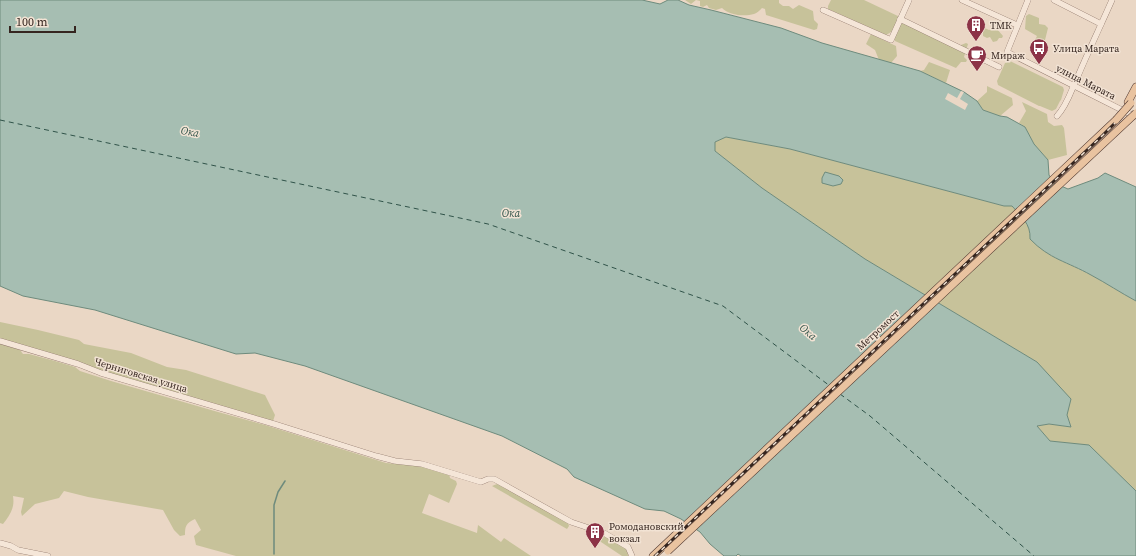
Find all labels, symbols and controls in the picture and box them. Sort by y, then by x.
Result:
scale bar [10,8,75,34]
text: 100 m [16,14,48,30]
building icon: ТМК [965,14,987,42]
place label: ТМК [990,19,1012,32]
bus stop icon: Улица Марата [1028,37,1050,65]
place label: Улица Марата [1053,42,1120,55]
cafe icon: Мираж [966,44,988,72]
place label: Мираж [991,49,1025,62]
street label: улица Марата [1054,61,1119,103]
water label: Ока [180,123,201,141]
water label: Ока [502,206,520,221]
street label: Метромост [854,307,903,353]
water label: Ока [796,320,820,344]
street label: Черниговская улица [93,355,190,396]
place label: Ромодановский вокзал [609,520,684,545]
building icon: Ромодановский вокзал [584,521,606,549]

